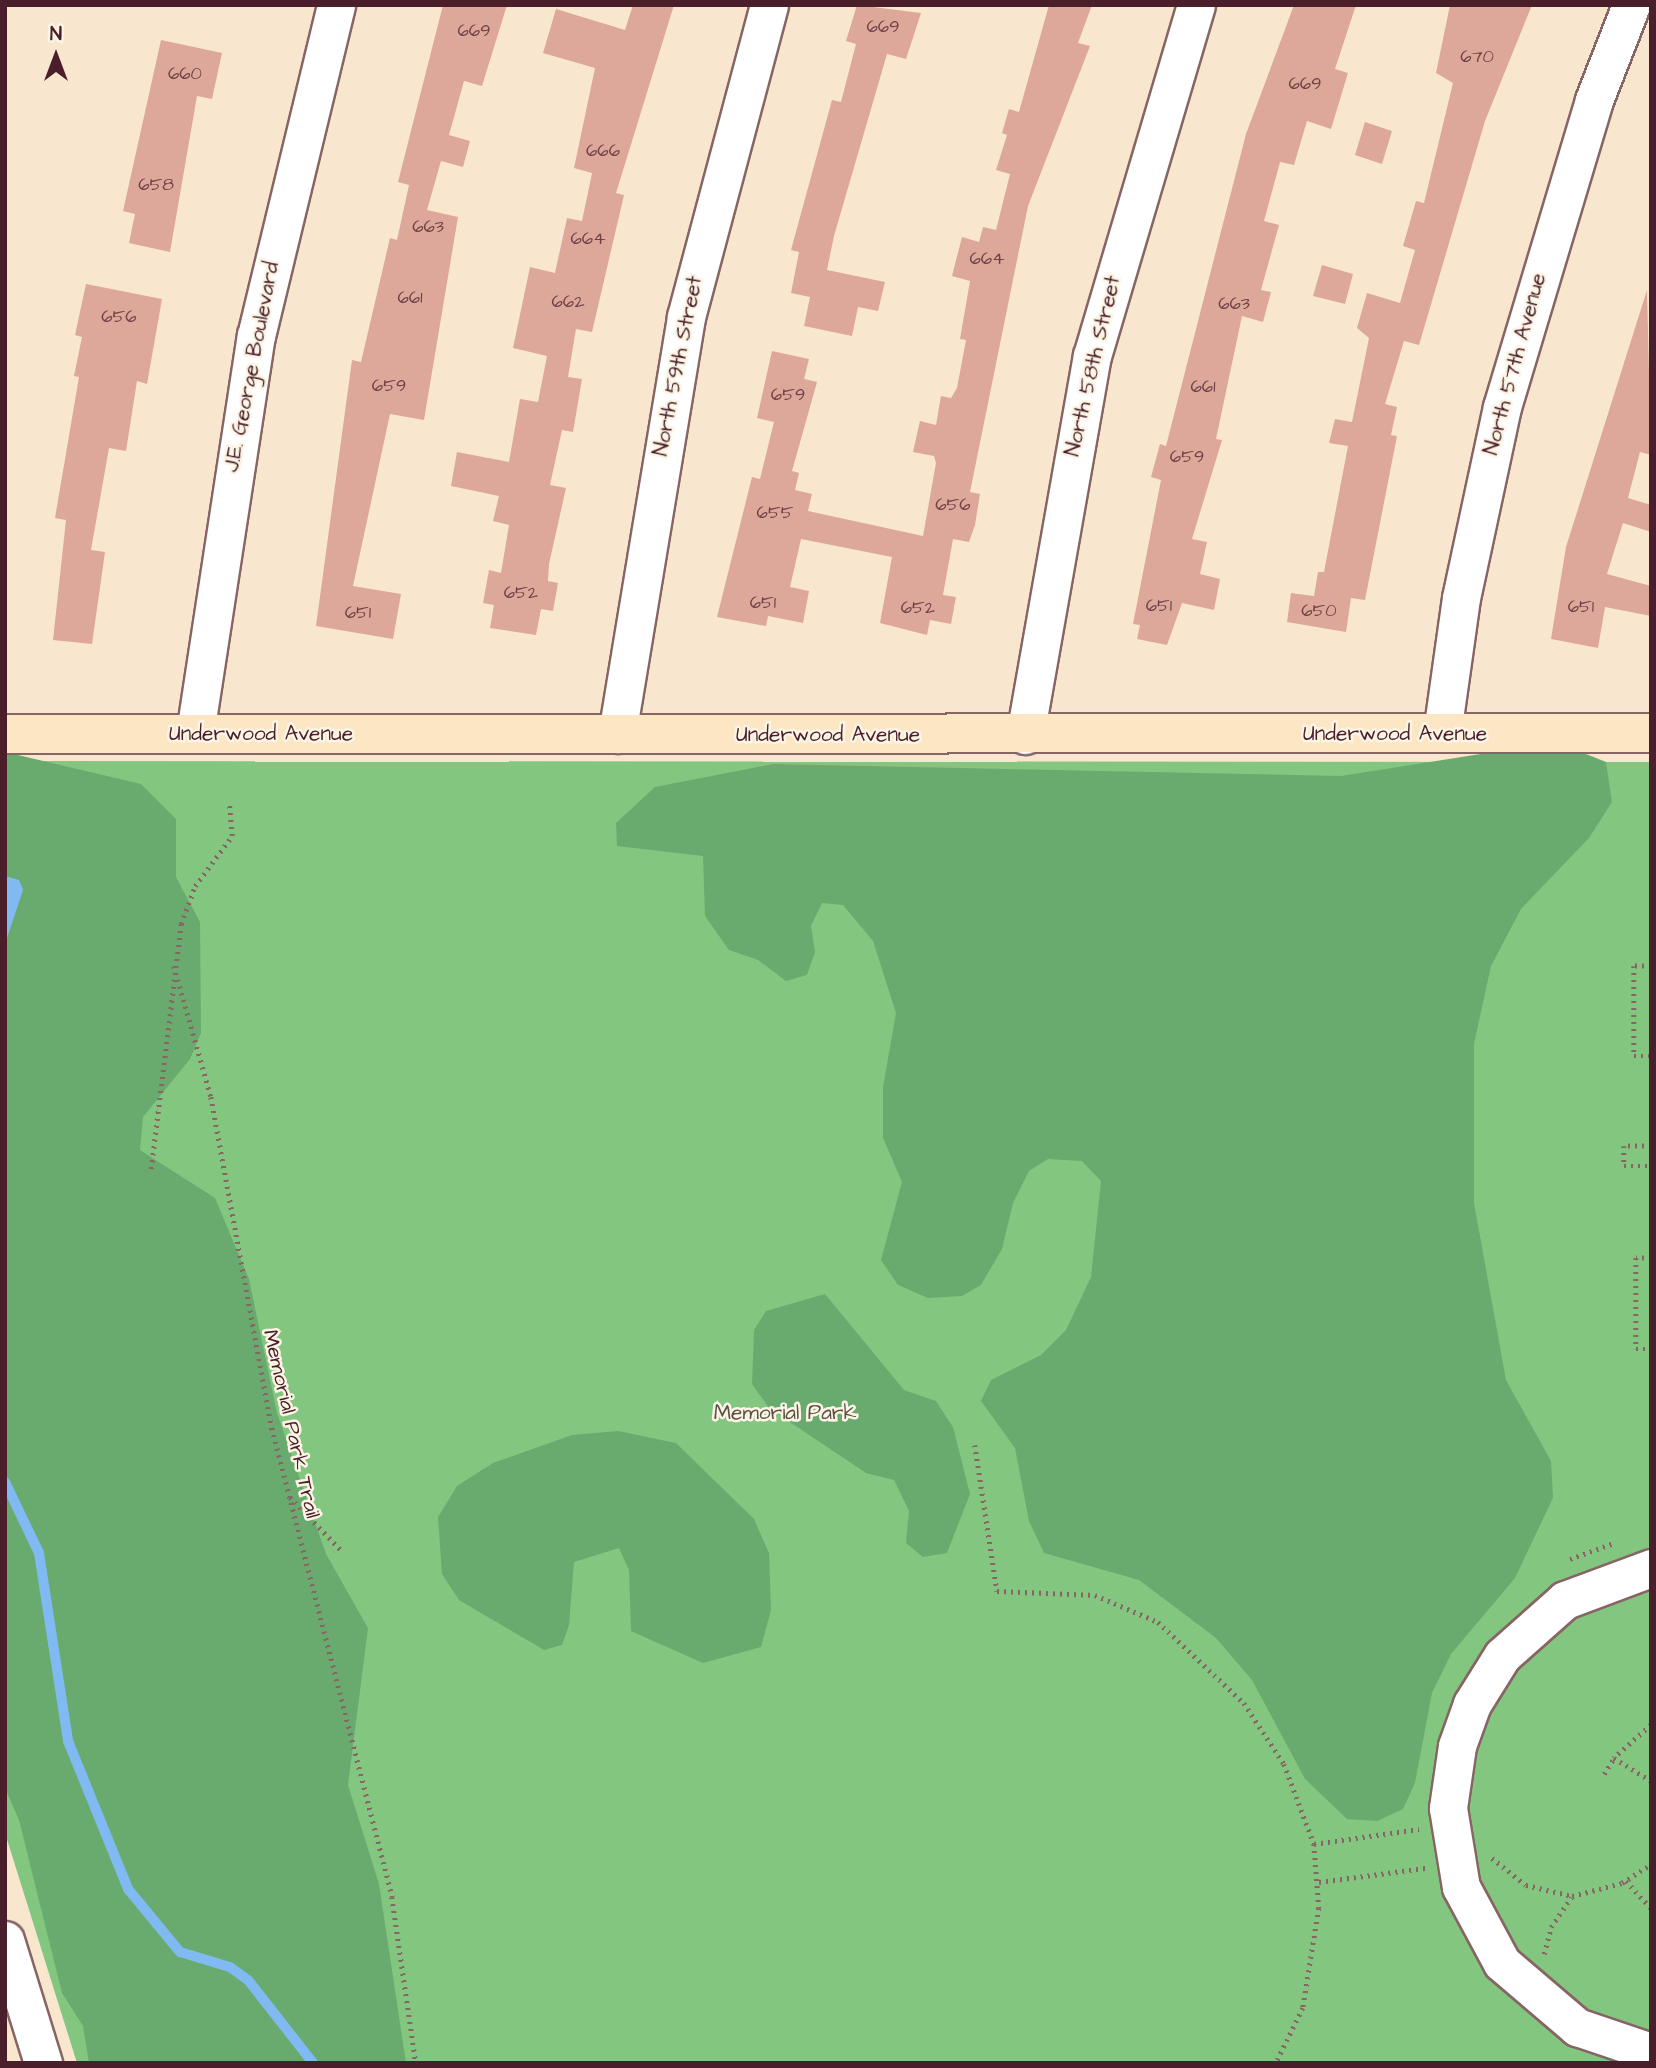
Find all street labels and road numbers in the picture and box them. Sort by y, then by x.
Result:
street label: J.E. George Boulevard [219,260,285,474]
street label: North 57th Avenue [1479,270,1551,458]
street label: North 58th Street [1060,273,1126,459]
street label: North 59th Street [648,274,708,458]
street label: Underwood Avenue [169,721,353,747]
street label: Underwood Avenue [1303,721,1487,747]
street label: Underwood Avenue [736,722,920,748]
street label: Memorial Park Trail [257,1327,325,1521]

